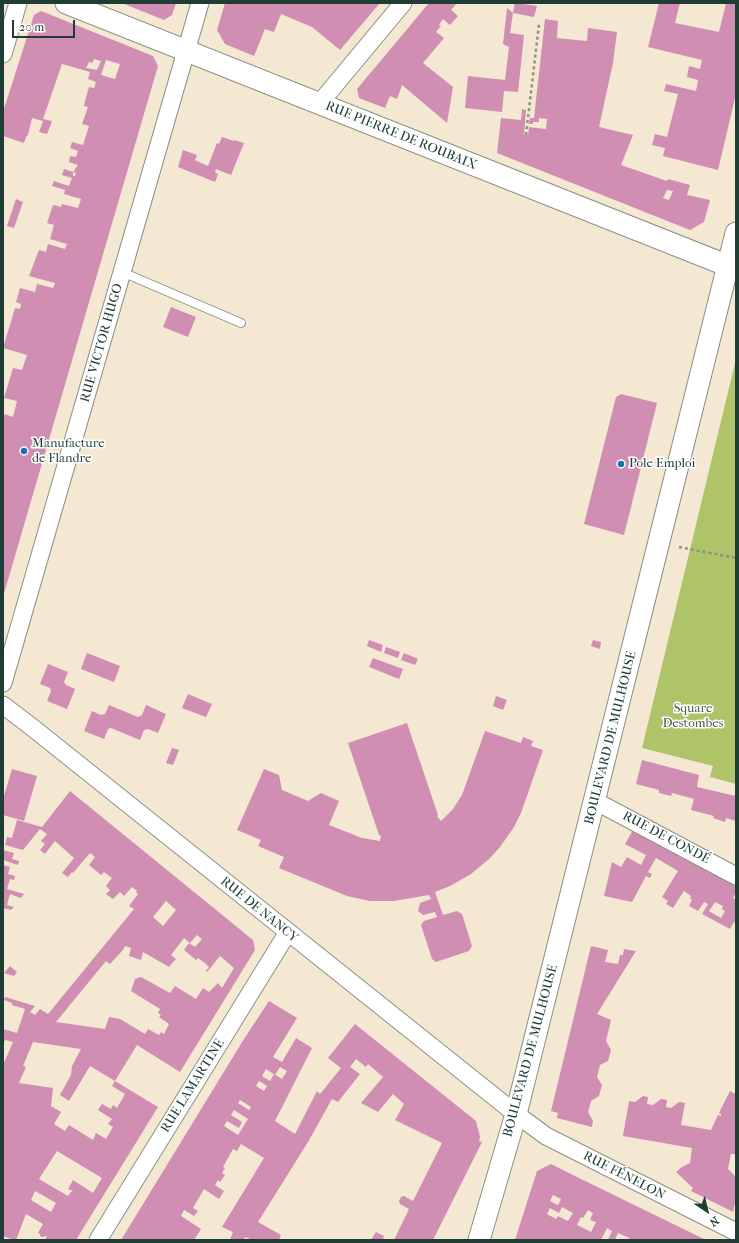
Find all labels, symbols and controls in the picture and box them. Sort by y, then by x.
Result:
scale bar [14,12,77,38]
text: 20 m [19,20,44,34]
street label: RUE PIERRE DE ROUBAIX [323,98,479,174]
street label: RUE VICTOR HUGO [78,282,126,404]
place label: Manufacture de Flandre [32,436,105,467]
marker: Manufacture de Flandre [19,446,29,456]
place label: Pole Emploi [629,456,695,472]
marker: Pole Emploi [616,459,626,469]
street label: BOULEVARD DE MULHOUSE [582,650,640,826]
park label: Square Destombes [662,701,724,732]
street label: RUE DE CONDÉ [620,808,712,868]
street label: RUE DE NANCY [217,874,301,946]
street label: BOULEVARD DE MULHOUSE [500,963,562,1139]
street label: RUE LAMARTINE [158,1036,228,1136]
street label: RUE FÉNELON [580,1149,668,1203]
north arrow [687,1191,727,1231]
text: N [707,1214,721,1229]

